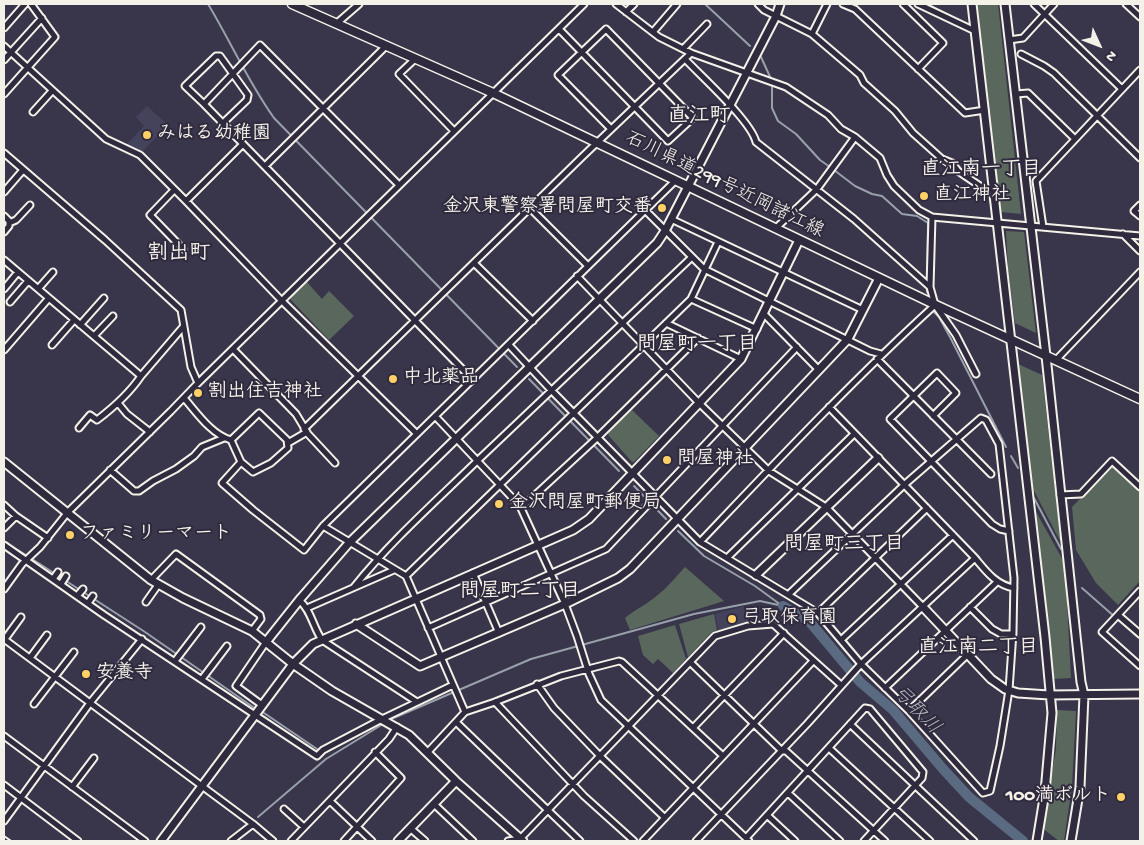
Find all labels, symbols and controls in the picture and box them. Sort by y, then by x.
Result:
north arrow [1074,20,1124,70]
text: N [1101,46,1120,65]
district label: 直江町 [668,105,730,131]
place label: みはる幼稚園 [157,124,271,146]
street label: 石川県道299号近岡諸江線 [621,128,827,244]
marker: みはる幼稚園 [141,129,153,141]
district label: 直江南一丁目 [921,159,1041,183]
place label: 直江神社 [934,185,1010,207]
marker: 直江神社 [918,190,930,202]
place label: 金沢東警察署問屋町交番 [443,197,652,219]
marker: 金沢東警察署問屋町交番 [656,202,668,214]
district label: 割出町 [148,242,210,268]
district label: 問屋町一丁目 [637,334,757,358]
place label: 中北薬品 [403,368,479,390]
marker: 中北薬品 [387,373,399,385]
place label: 割出住吉神社 [208,382,322,404]
marker: 割出住吉神社 [192,387,204,399]
place label: 問屋神社 [677,449,753,471]
marker: 問屋神社 [661,454,673,466]
place label: 金沢問屋町郵便局 [509,493,661,515]
marker: 金沢問屋町郵便局 [493,498,505,510]
place label: ファミリーマート [80,524,232,546]
marker: ファミリーマート [64,529,76,541]
district label: 問屋町三丁目 [784,534,904,558]
district label: 問屋町二丁目 [460,581,580,605]
place label: 弓取保育園 [742,608,837,630]
marker: 弓取保育園 [726,613,738,625]
district label: 直江南二丁目 [918,637,1038,661]
place label: 安養寺 [96,663,153,685]
marker: 安養寺 [80,668,92,680]
water label: 弓取川 [886,681,944,741]
place label: 100満ボルト [1006,786,1111,808]
marker: 100満ボルト [1115,791,1127,803]

